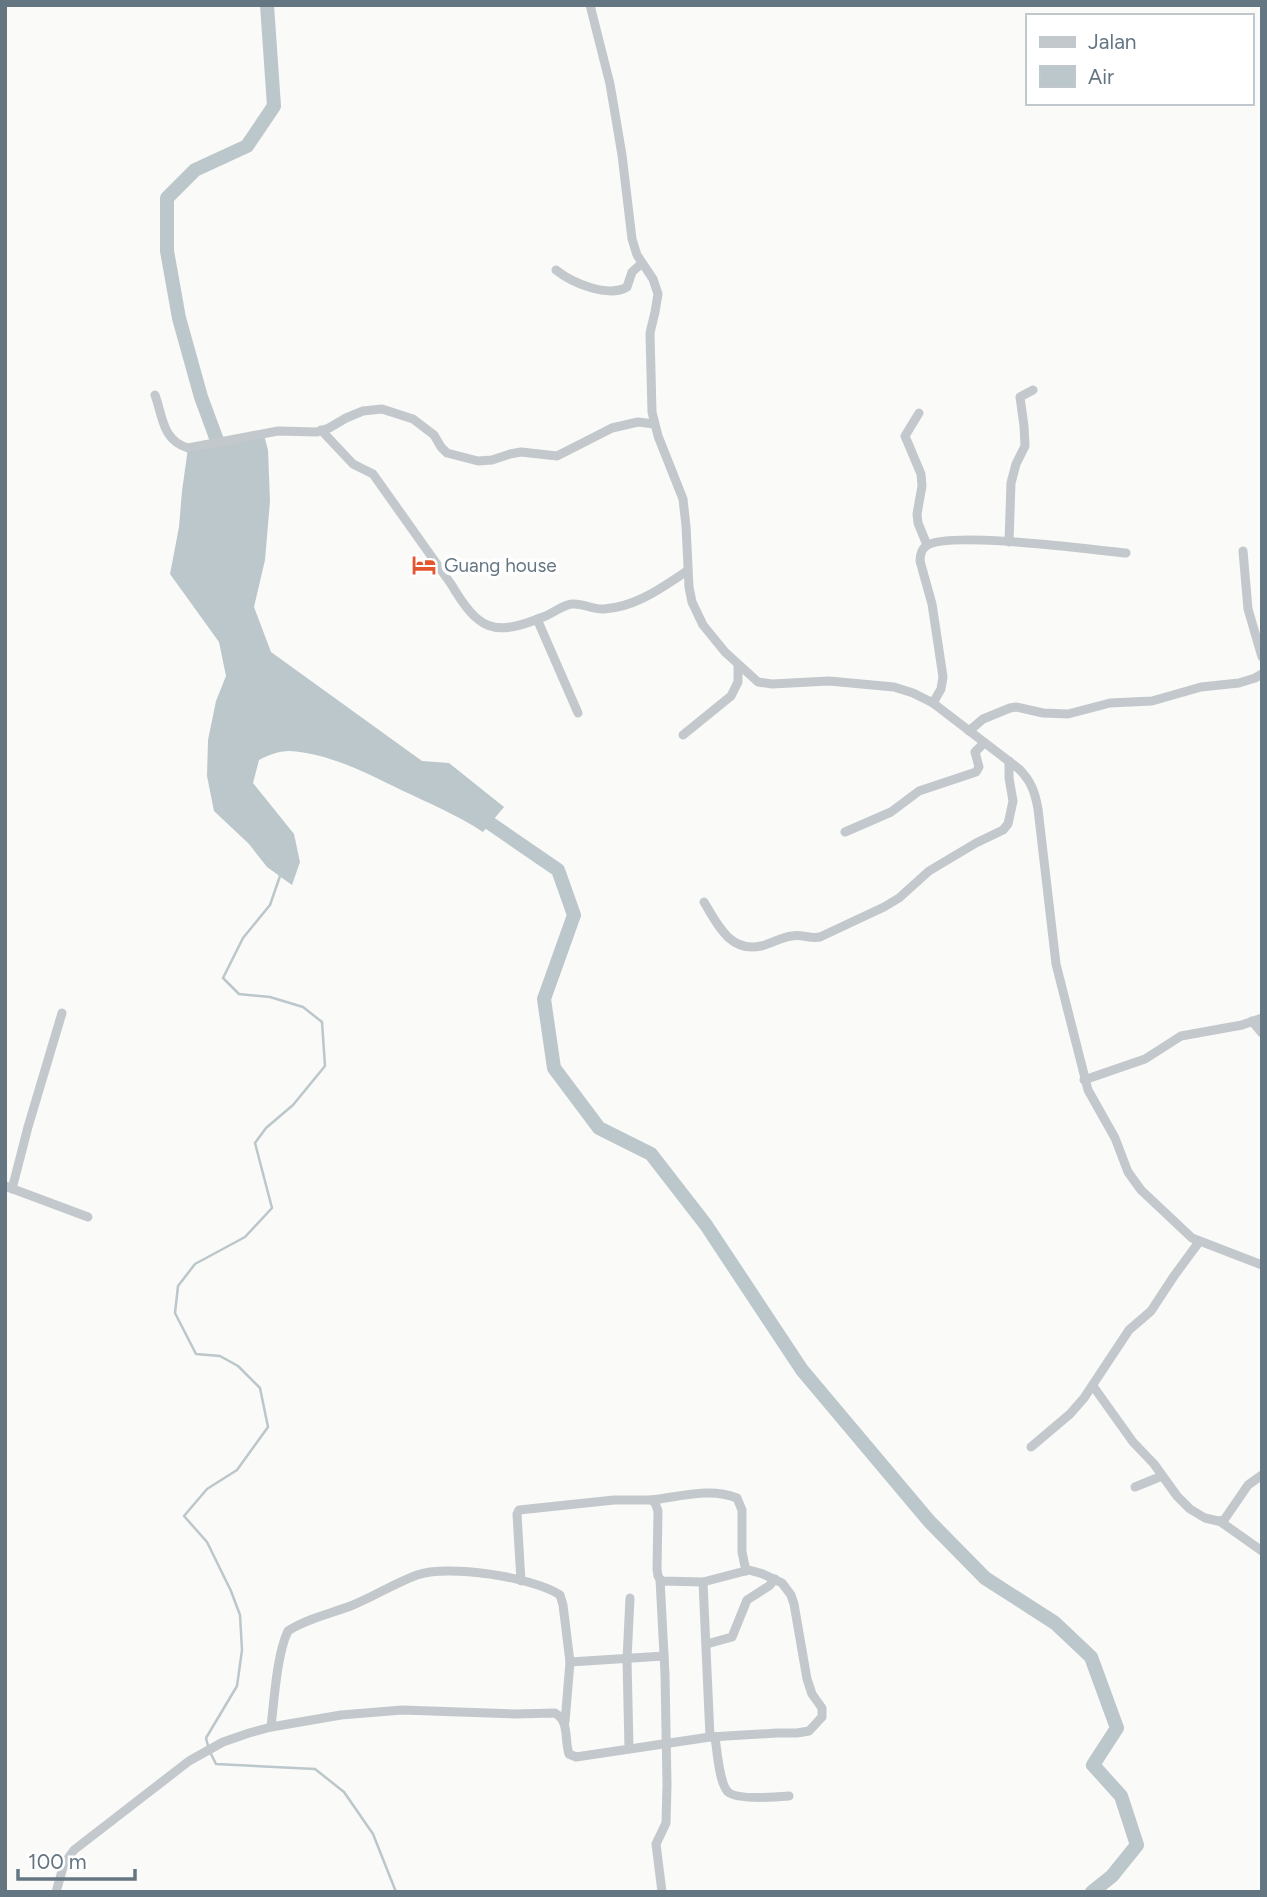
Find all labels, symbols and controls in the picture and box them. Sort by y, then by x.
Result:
legend [1026,14,1253,105]
text: Jalan [1088,29,1137,54]
text: Air [1088,64,1114,89]
hotel icon: Guang house [410,551,438,579]
place label: Guang house [444,554,557,577]
scale bar [18,1838,135,1882]
text: 100 m [28,1849,87,1874]

